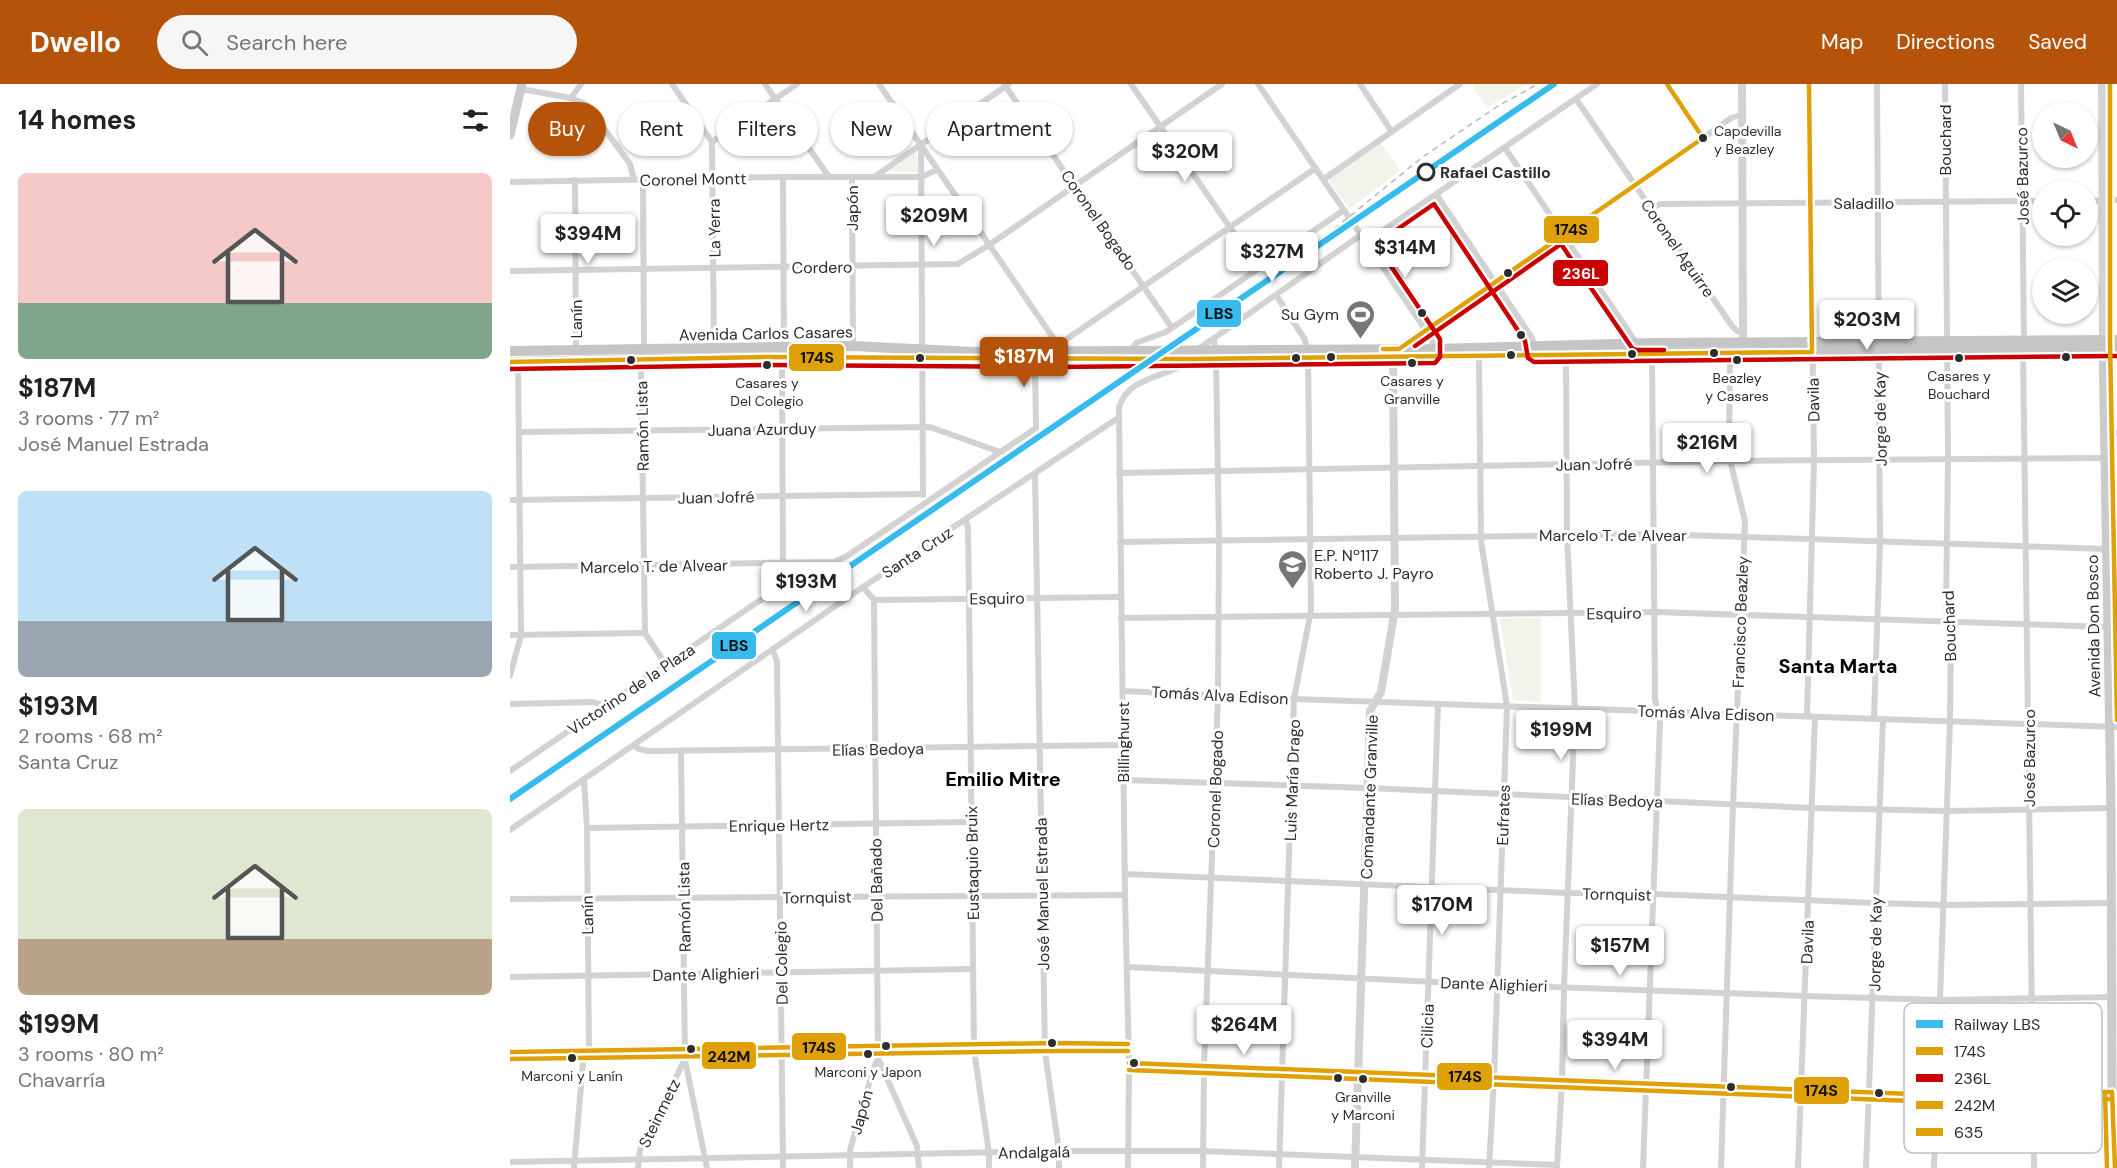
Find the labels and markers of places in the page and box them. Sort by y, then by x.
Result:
place label: Capdevilla y Beazley [1714,122,1781,158]
pin: $320M [1143,132,1227,183]
marker: Capdevilla y Beazley [1697,132,1709,144]
place label: Rafael Castillo [1440,162,1551,183]
marker: Rafael Castillo [1417,163,1435,181]
pin: $209M [892,196,976,247]
pin: $394M [546,214,630,265]
pin: $314M [1363,228,1447,279]
pin: $327M [1230,232,1314,283]
unlabelled marker [1502,267,1514,279]
sports icon: Su Gym [1344,298,1376,340]
pin: $203M [1825,300,1909,351]
place label: Su Gym [1281,304,1339,325]
unlabelled marker [1416,307,1428,319]
unlabelled marker [1515,329,1527,341]
pin: $187M [982,337,1066,388]
unlabelled marker [1708,347,1720,359]
unlabelled marker [1626,348,1638,360]
unlabelled marker [1505,349,1517,361]
unlabelled marker [1325,351,1337,363]
unlabelled marker [2060,351,2072,363]
unlabelled marker [914,352,926,364]
unlabelled marker [1290,352,1302,364]
marker: Casares y Bouchard [1953,352,1965,364]
unlabelled marker [625,354,637,366]
marker: Beazley y Casares [1731,354,1743,366]
marker: Casares y Granville [1406,357,1418,369]
marker: Casares y Del Colegio [761,359,773,371]
place label: Casares y Bouchard [1927,367,1991,403]
place label: Beazley y Casares [1705,369,1769,405]
place label: Casares y Granville [1380,372,1444,408]
place label: Casares y Del Colegio [730,374,804,410]
pin: $216M [1665,423,1749,474]
place label: E.P. Nº117 Roberto J. Payro [1314,545,1434,584]
school or university icon: E.P. Nº117 Roberto J. Payro [1277,548,1309,590]
pin: $193M [764,562,848,613]
pin: $199M [1519,710,1603,761]
pin: $170M [1400,885,1484,936]
pin: $157M [1578,926,1662,977]
pin: $264M [1202,1005,1286,1056]
pin: $394M [1573,1020,1657,1071]
unlabelled marker [1046,1037,1058,1049]
unlabelled marker [880,1040,892,1052]
unlabelled marker [685,1043,697,1055]
marker: Marconi y Japon [862,1048,874,1060]
marker: Marconi y Lanín [566,1052,578,1064]
unlabelled marker [1128,1057,1140,1069]
place label: Marconi y Japon [815,1063,921,1081]
place label: Marconi y Lanín [521,1067,623,1085]
unlabelled marker [1332,1072,1344,1084]
marker: Granville y Marconi [1357,1073,1369,1085]
unlabelled marker [1725,1081,1737,1093]
unlabelled marker [1873,1087,1885,1099]
place label: Granville y Marconi [1331,1088,1395,1124]

